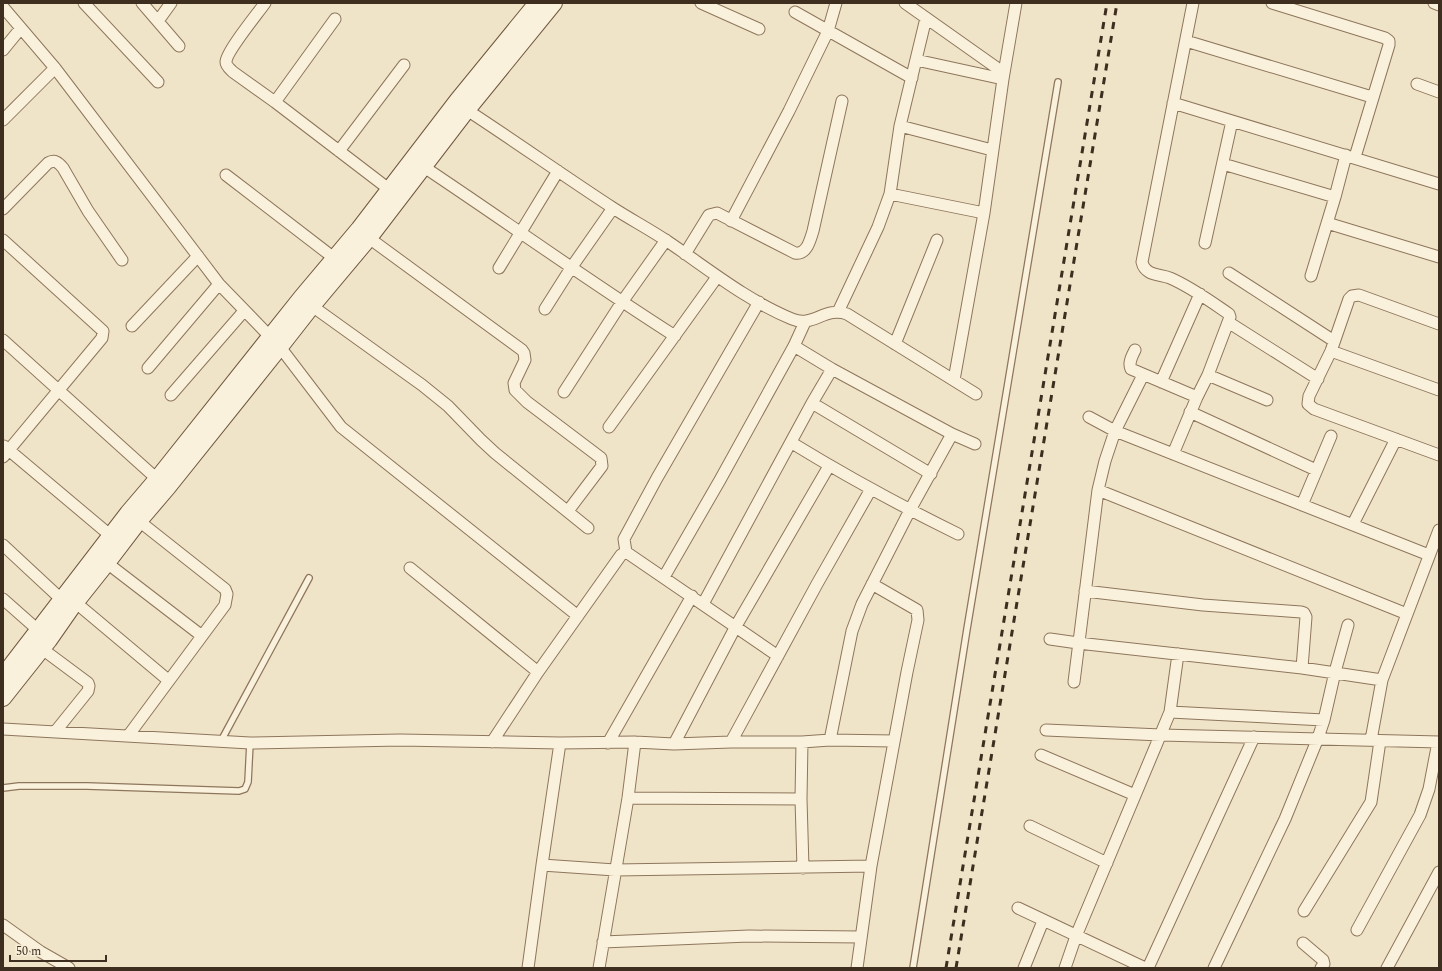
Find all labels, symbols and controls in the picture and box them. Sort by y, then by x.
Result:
scale bar [10,937,106,963]
text: 50 m [16,942,41,961]

